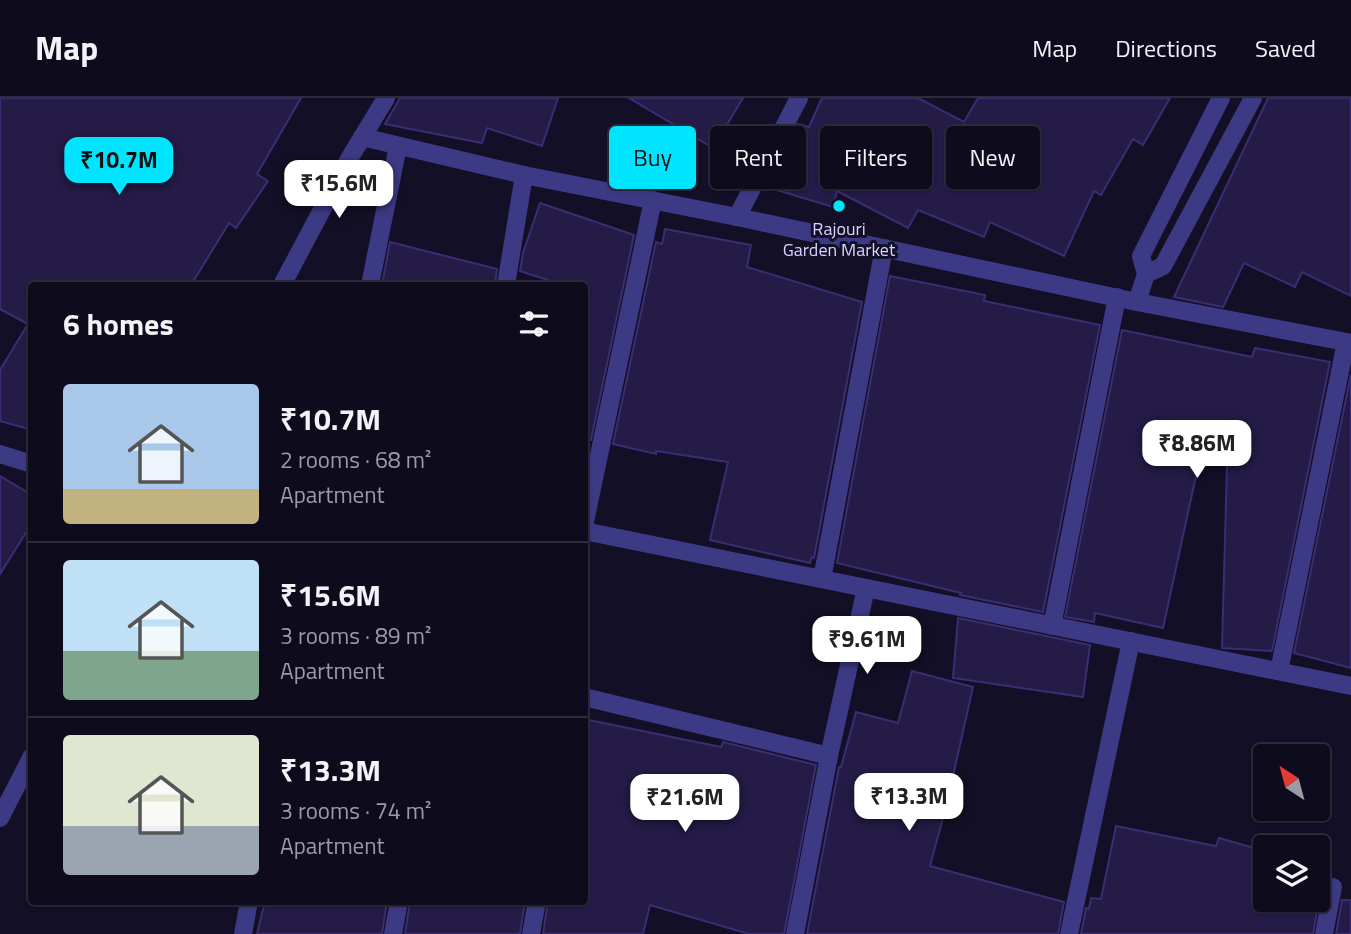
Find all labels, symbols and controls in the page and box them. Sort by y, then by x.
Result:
text: Map [35,23,98,73]
text: Map [1032,30,1077,66]
text: Directions [1115,30,1217,66]
text: Saved [1255,30,1316,66]
chip: Buy [609,126,696,189]
chip: Rent [710,126,806,189]
chip: Filters [820,126,932,189]
chip: New [946,126,1040,189]
pin: ₹10.7M [62,138,176,197]
text: ₹10.7M [80,142,158,177]
pin: ₹15.6M [282,160,396,220]
text: ₹15.6M [300,165,378,200]
marker: Rajouri Garden Market [831,198,847,214]
place label: Rajouri Garden Market [783,215,896,263]
text: 6 homes [63,301,174,347]
icon: filters [515,305,553,343]
text: ₹10.7M [280,396,381,442]
icon: home [119,412,203,496]
pin: ₹8.86M [1140,420,1254,480]
text: ₹8.86M [1158,425,1236,460]
text: 2 rooms · 68 m² [280,442,431,477]
text: Apartment [280,477,385,512]
text: ₹15.6M [280,572,381,618]
icon: home [119,588,203,672]
pin: ₹9.61M [810,616,924,676]
text: 3 rooms · 89 m² [280,618,431,653]
text: ₹9.61M [828,621,906,656]
text: Apartment [280,653,385,688]
north arrow [1253,744,1330,821]
map controls [1253,744,1330,912]
text: ₹13.3M [280,747,381,793]
icon: home [119,763,203,847]
pin: ₹21.6M [628,774,742,834]
pin: ₹13.3M [852,774,966,833]
text: ₹13.3M [870,778,948,813]
text: ₹21.6M [646,779,724,814]
text: 3 rooms · 74 m² [280,793,431,828]
text: Apartment [280,828,385,863]
button: layers [1253,835,1330,912]

